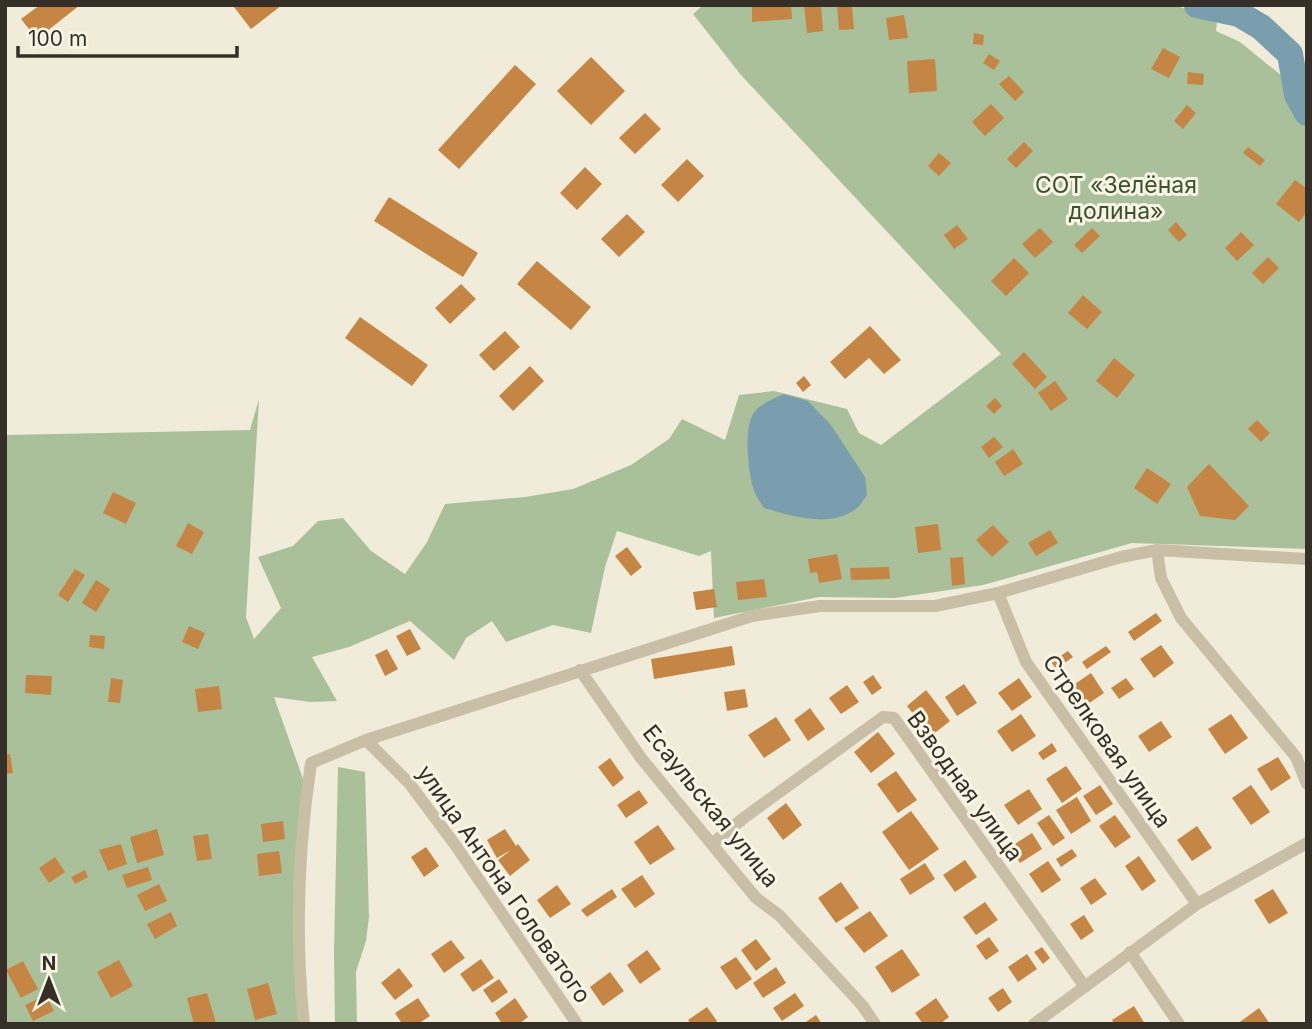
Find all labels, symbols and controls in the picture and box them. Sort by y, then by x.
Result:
scale bar [18,14,236,58]
text: 100 m [28,26,87,51]
park label: СОТ «Зелёная долина» [1035,171,1197,225]
street label: Стрелковая улица [1037,649,1177,833]
street label: Взводная улица [901,705,1029,867]
street label: Есаульская улица [637,719,785,893]
street label: улица Антона Головатого [411,760,597,1008]
north arrow [14,945,84,1015]
text: N [42,952,56,975]

